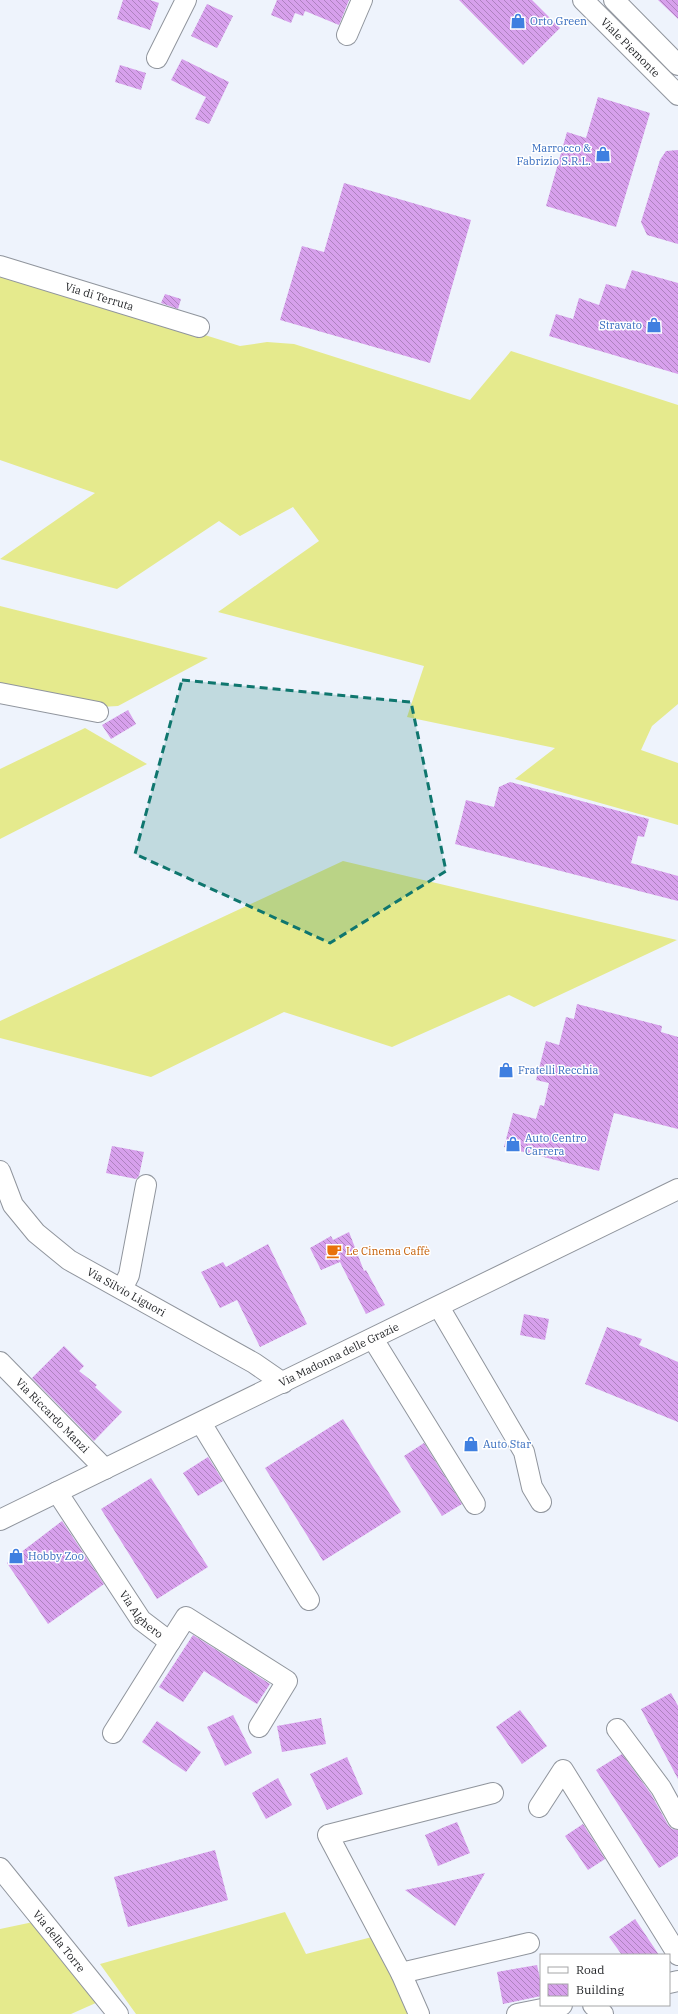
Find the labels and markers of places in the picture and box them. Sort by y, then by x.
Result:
shop icon: Orto Green [509,12,527,30]
place label: Orto Green [530,14,587,28]
place label: Marrocco & Fabrizio S.R.L. [516,141,591,168]
shop icon: Marrocco & Fabrizio S.R.L. [594,145,612,163]
shop icon: Stravato [645,316,663,334]
place label: Stravato [599,318,642,332]
shop icon: Fratelli Recchia [497,1061,515,1079]
place label: Fratelli Recchia [518,1063,598,1077]
place label: Auto Centro Carrera [525,1131,587,1158]
shop icon: Auto Centro Carrera [504,1135,522,1153]
cafe icon: Le Cinema Caffè [325,1242,343,1260]
place label: Le Cinema Caffè [346,1244,430,1258]
shop icon: Auto Star [462,1435,480,1453]
place label: Auto Star [483,1437,531,1451]
shop icon: Hobby Zoo [7,1547,25,1565]
place label: Hobby Zoo [28,1549,84,1563]

